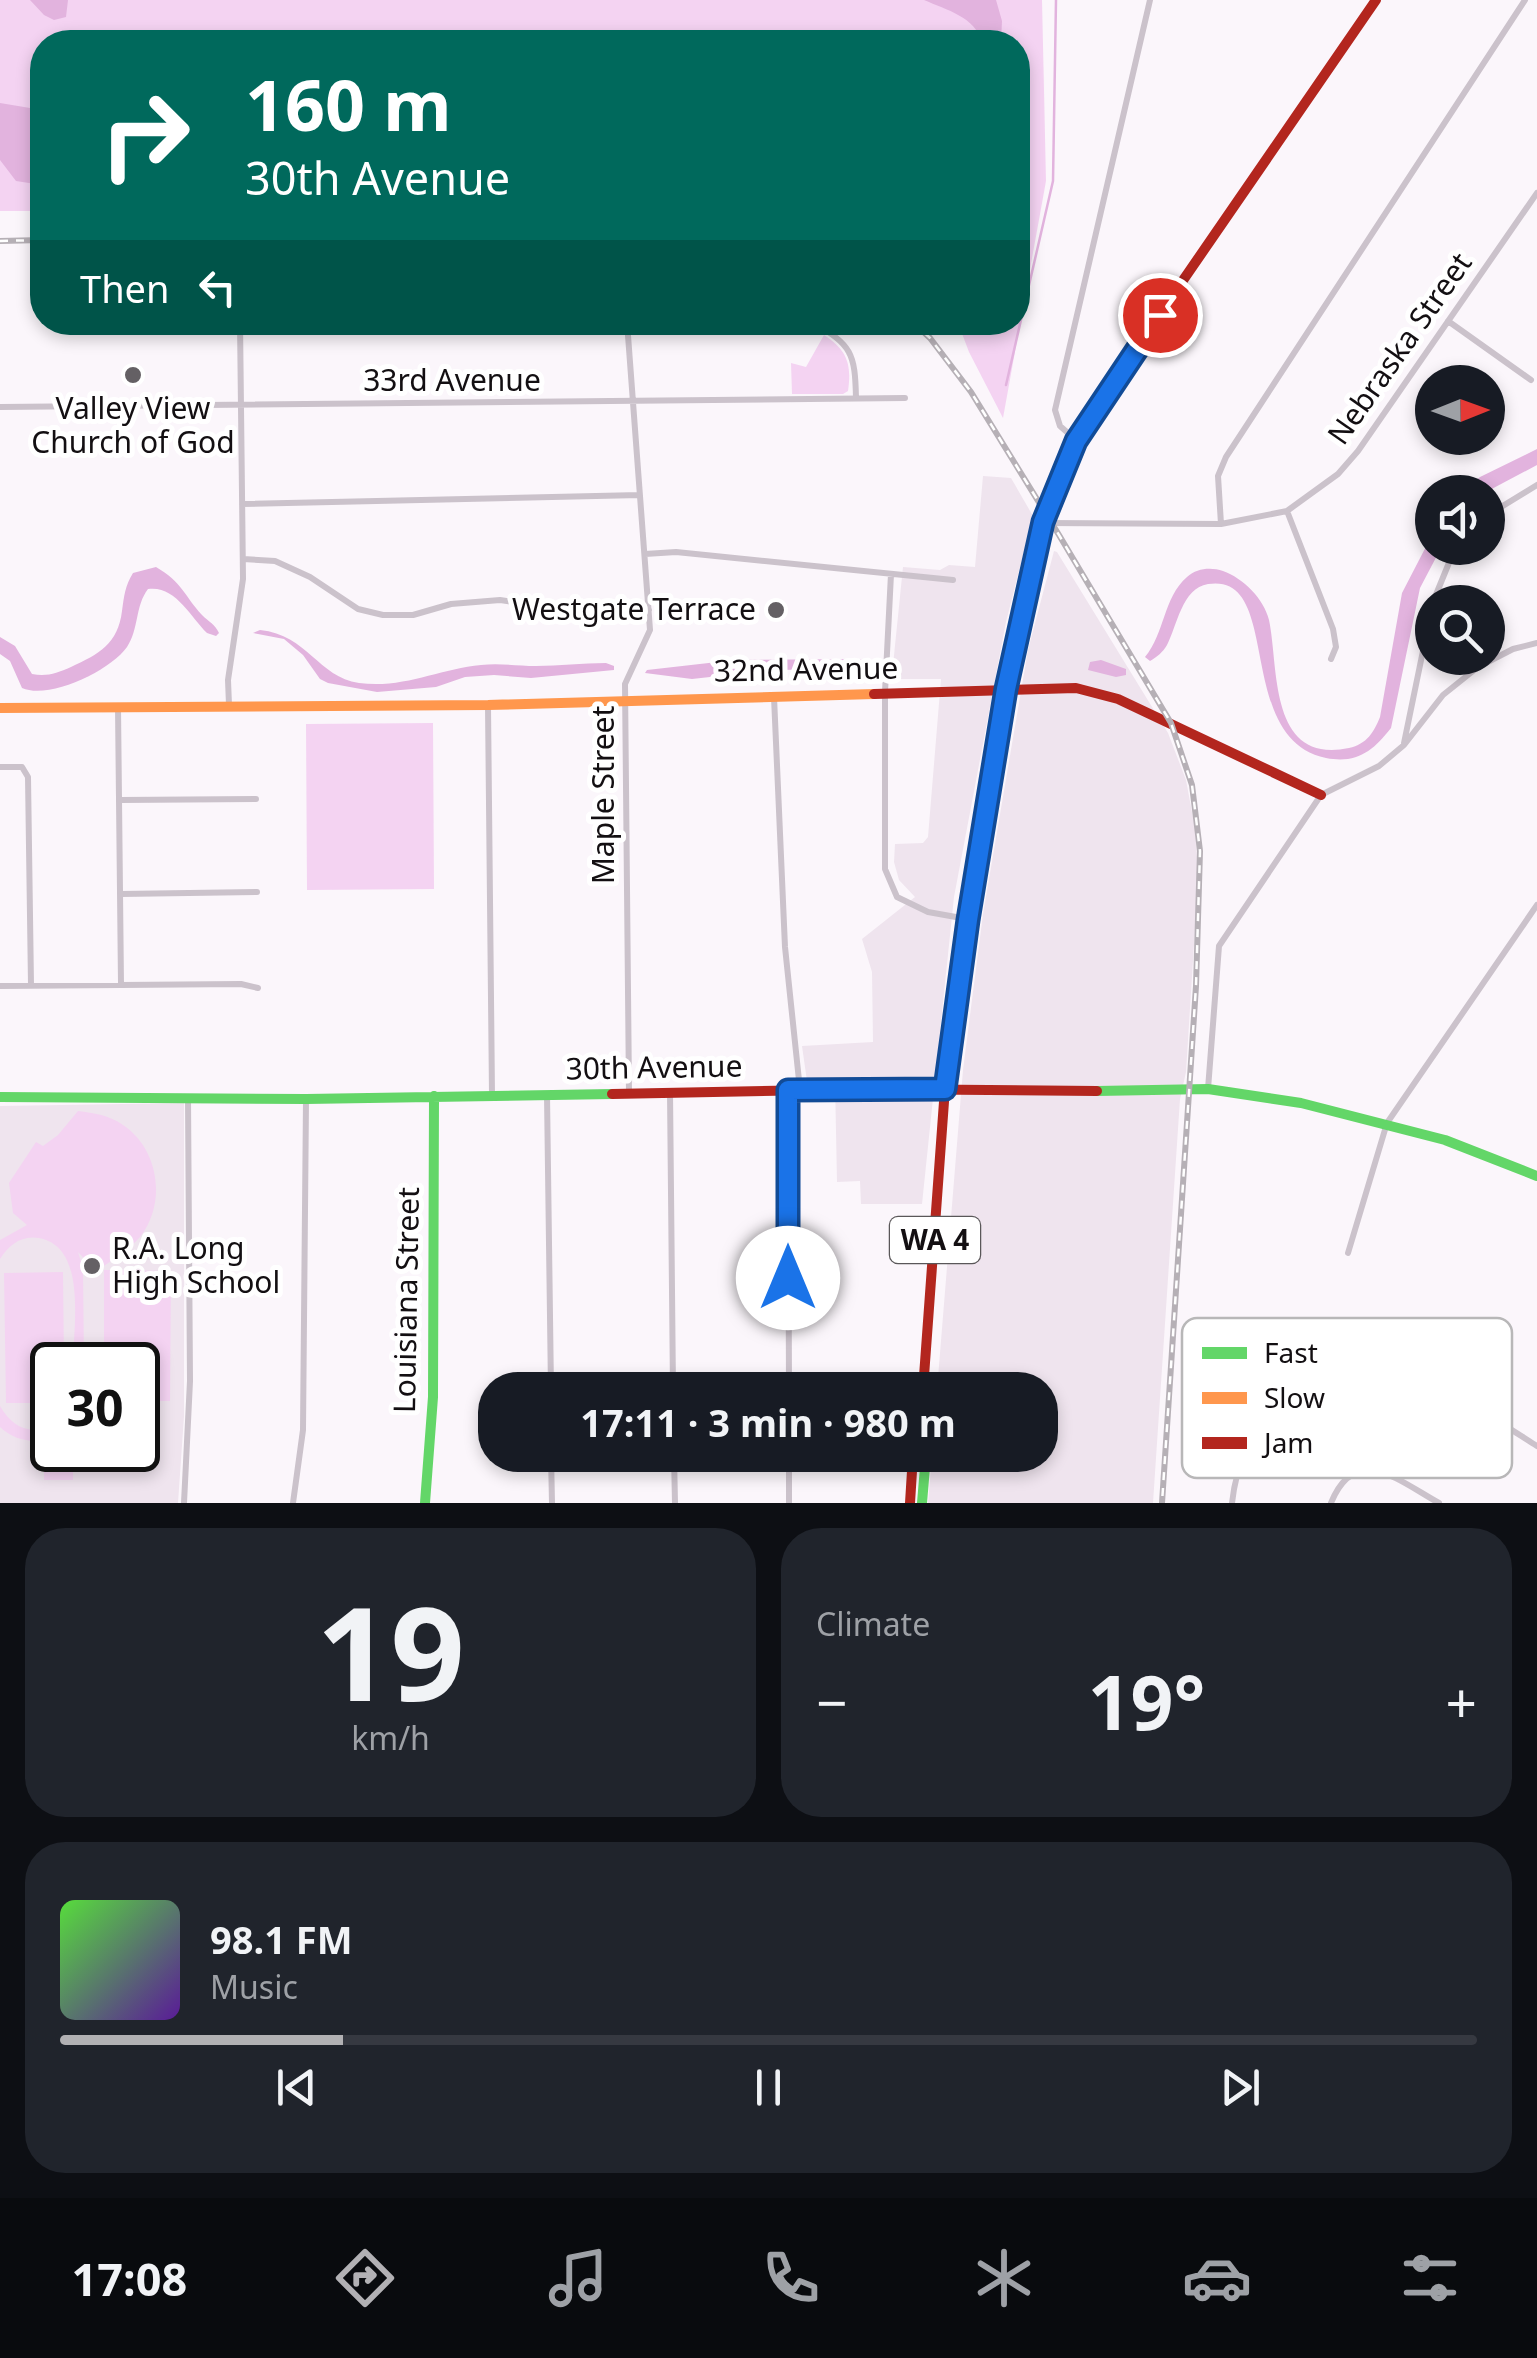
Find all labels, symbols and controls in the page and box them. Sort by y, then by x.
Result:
text: 160 m [245,56,452,152]
icon: right [80,70,210,200]
text: 30th Avenue [245,147,510,208]
street label: Nebraska Street [1317,244,1480,452]
icon: left [190,260,245,315]
text: Then [80,262,170,314]
pin [1118,273,1203,358]
icon: arrive [1133,288,1188,343]
street label: 33rd Avenue [363,359,541,400]
marker: Valley View Church of God [122,364,144,386]
north arrow [1415,365,1505,455]
map controls [1415,365,1505,675]
place label: Valley View Church of God [31,387,235,462]
button: sound [1415,475,1505,565]
button: search [1415,585,1505,675]
place label: Westgate Terrace [512,588,756,629]
marker: Westgate Terrace [765,599,787,621]
street label: 32nd Avenue [713,646,899,691]
street label: Maple Street [582,705,623,884]
street label: 30th Avenue [565,1044,743,1089]
street label: Louisiana Street [383,1186,428,1413]
road number: WA 4 [890,1217,980,1263]
position arrow [736,1226,840,1330]
place label: R.A. Long High School [112,1227,280,1302]
marker: R.A. Long High School [81,1255,103,1277]
legend [1182,1318,1512,1478]
text: Fast [1264,1333,1318,1371]
speed limit sign: 30 [30,1342,160,1472]
text: Slow [1264,1378,1325,1416]
text: 17:11 · 3 min · 980 m [580,1396,956,1448]
text: Jam [1261,1423,1314,1461]
text: 19 [316,1562,465,1739]
text: Climate [816,1602,930,1645]
text: 19° [1088,1650,1205,1752]
text: − [816,1664,847,1739]
text: + [1446,1664,1477,1739]
text: km/h [351,1716,430,1759]
text: 98.1 FM [210,1913,352,1965]
text: Music [210,1965,298,2008]
icon: previous [269,2060,324,2115]
icon: pause [741,2060,796,2115]
icon: next [1213,2060,1268,2115]
icon: directions [330,2243,400,2313]
icon: music [543,2243,613,2313]
icon: phone [756,2243,826,2313]
icon: climate [969,2243,1039,2313]
icon: car [1182,2243,1252,2313]
icon: filters [1395,2243,1465,2313]
text: 17:08 [72,2248,187,2309]

